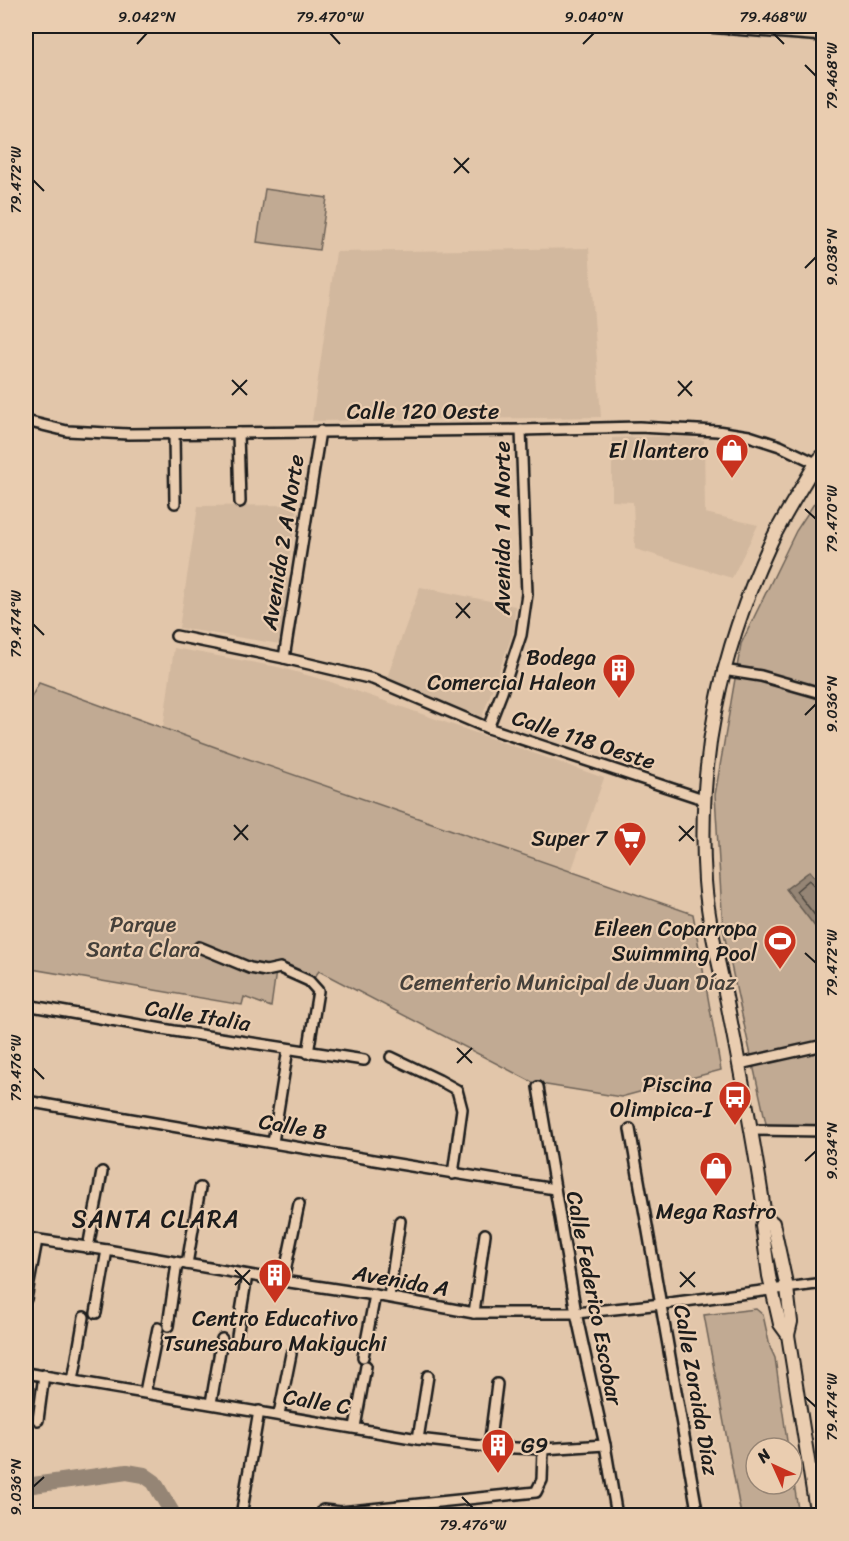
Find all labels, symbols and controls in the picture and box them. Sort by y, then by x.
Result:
text: 9.042°N [118,4,177,30]
text: 79.470°W [296,4,364,30]
text: 9.040°N [565,4,624,30]
text: 79.468°W [739,4,807,30]
text: 79.468°W [819,42,845,110]
text: 79.472°W [3,146,29,213]
text: 9.038°N [819,228,845,286]
street label: Calle 120 Oeste [347,392,499,431]
place label: El llantero [609,431,709,470]
shop icon: El llantero [714,432,750,479]
street label: Avenida 1 A Norte [483,441,522,616]
street label: Avenida 2 A Norte [249,452,316,634]
text: 79.470°W [819,485,845,553]
text: 79.474°W [3,590,29,658]
place label: Bodega Comercial Haleon [427,638,596,702]
building icon: Bodega Comercial Haleon [601,652,637,699]
text: 9.036°N [819,675,845,732]
street label: Calle 118 Oeste [507,698,661,781]
place label: Super 7 [531,819,608,858]
supermarket icon: Super 7 [612,820,648,867]
park label: Parque Santa Clara [86,905,200,969]
place label: Eileen Coparropa Swimming Pool [594,909,758,973]
sports icon: Eileen Coparropa Swimming Pool [762,923,798,970]
text: 79.472°W [819,929,845,996]
park label: Cementerio Municipal de Juan Díaz [400,963,737,1002]
street label: Calle Italia [142,988,254,1043]
text: 79.476°W [3,1034,29,1101]
place label: Piscina Olimpica-I [610,1065,713,1129]
bus stop icon: Piscina Olimpica-I [717,1079,753,1126]
street label: Calle B [256,1101,330,1152]
text: 9.034°N [819,1122,845,1180]
shop icon: Mega Rastro [698,1150,734,1197]
street label: Calle Federico Escobar [555,1188,635,1410]
place label: Mega Rastro [656,1192,776,1231]
district label: SANTA CLARA [72,1198,240,1240]
street label: Avenida A [349,1253,452,1308]
building icon: Centro Educativo Tsunesaburo Makiguchi [257,1257,293,1304]
place label: Centro Educativo Tsunesaburo Makiguchi [163,1299,388,1363]
street label: Calle Zoraida Díaz [662,1301,731,1479]
text: 79.474°W [819,1373,845,1441]
street label: Calle C [280,1377,354,1426]
place label: G9 [521,1426,548,1465]
building icon: G9 [480,1427,516,1474]
north arrow [744,1436,804,1496]
text: N [749,1441,779,1471]
text: 9.036°N [3,1458,29,1515]
text: 79.476°W [440,1512,507,1538]

